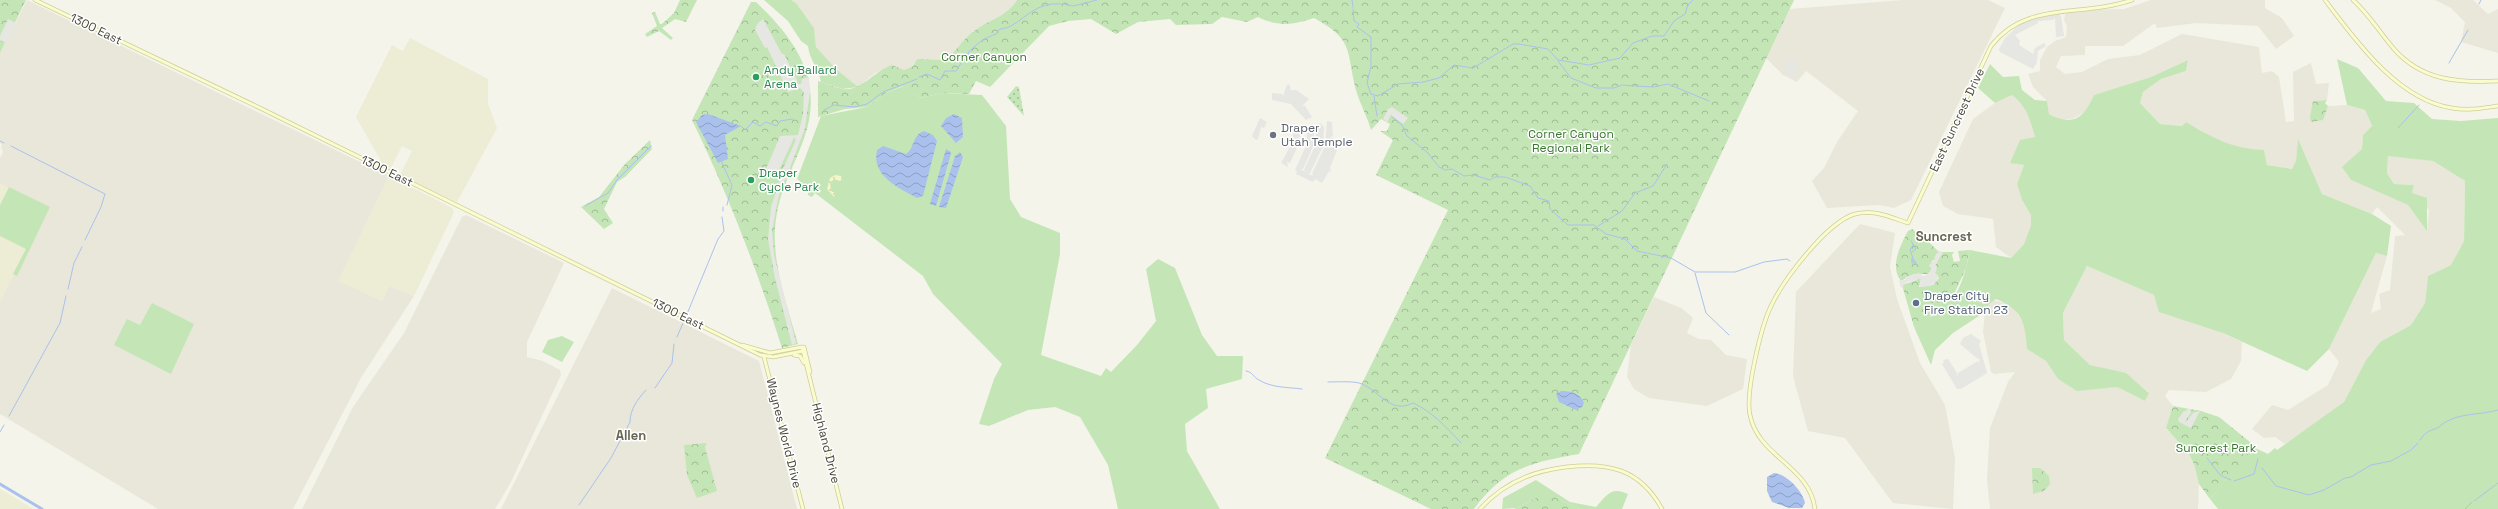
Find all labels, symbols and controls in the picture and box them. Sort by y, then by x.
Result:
street label: 1300 East [67,10,125,48]
park label: Corner Canyon [941,49,1027,65]
place label: Andy Ballard Arena [764,62,837,92]
street label: East Suncrest Drive [1926,66,1988,174]
marker: Andy Ballard Arena [751,72,761,82]
place label: Draper Utah Temple [1281,120,1353,150]
park label: Corner Canyon Regional Park [1528,126,1614,156]
marker: Draper Utah Temple [1268,130,1278,140]
street label: 1300 East [358,152,416,190]
place label: Draper Cycle Park [759,165,820,195]
marker: Draper Cycle Park [746,175,756,185]
district label: Suncrest [1916,228,1972,245]
place label: Draper City Fire Station 23 [1924,288,2008,318]
street label: 1300 East [649,295,707,333]
marker: Draper City Fire Station 23 [1911,298,1921,308]
street label: Waynes World Drive [763,376,805,490]
street label: Highland Drive [808,401,844,485]
district label: Allen [616,427,646,444]
park label: Suncrest Park [2176,440,2257,456]

